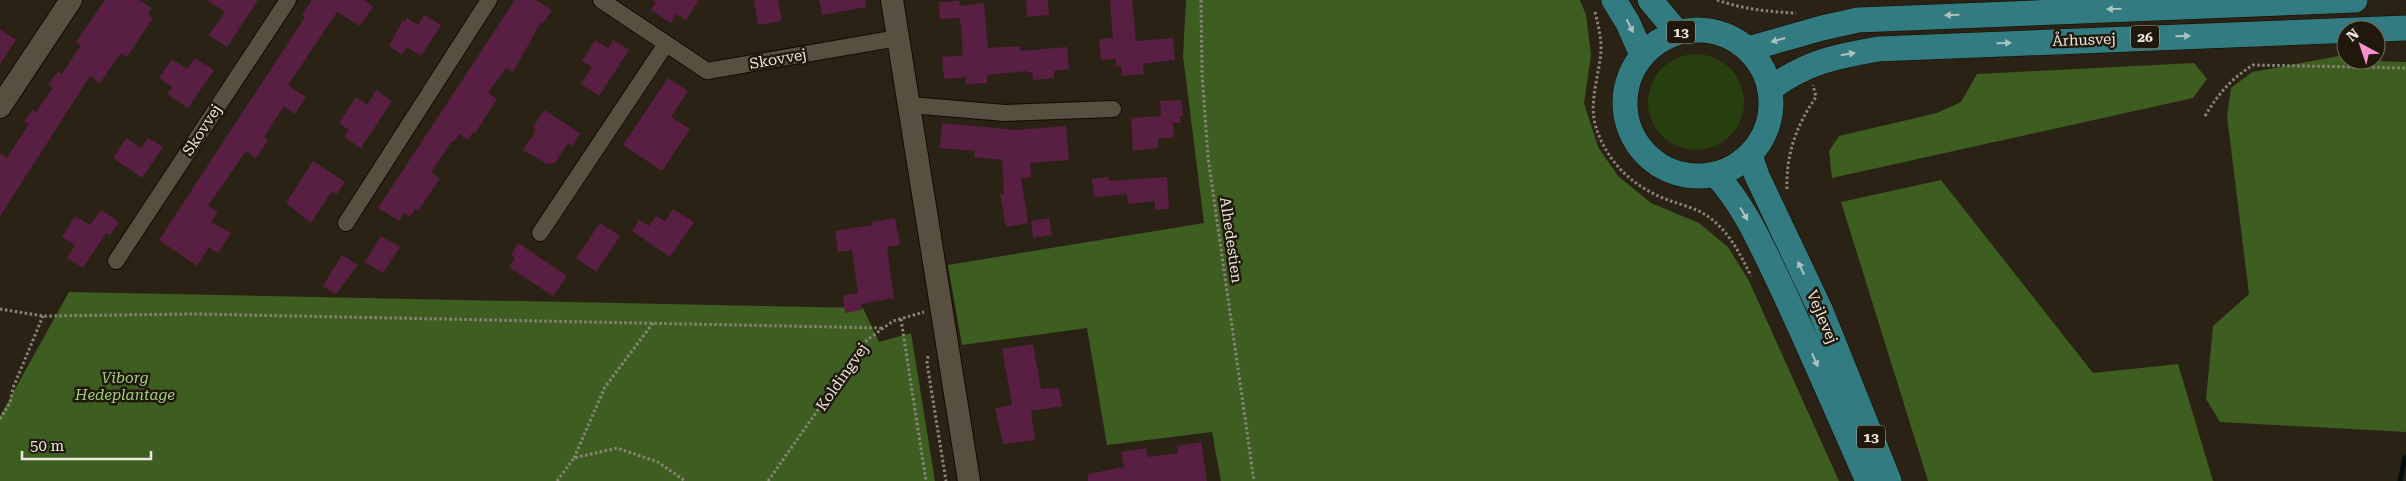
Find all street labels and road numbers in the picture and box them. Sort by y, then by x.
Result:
road number: 13 [1667,21,1695,44]
road number: 26 [2131,26,2159,48]
street label: Århusvej [2052,29,2116,50]
street label: Skovvej [748,45,808,73]
street label: Skovvej [179,101,225,159]
street label: Alhedestien [1216,196,1246,284]
street label: Vejlevej [1803,288,1841,346]
street label: Koldingvej [812,340,872,414]
road number: 13 [1857,426,1885,448]

